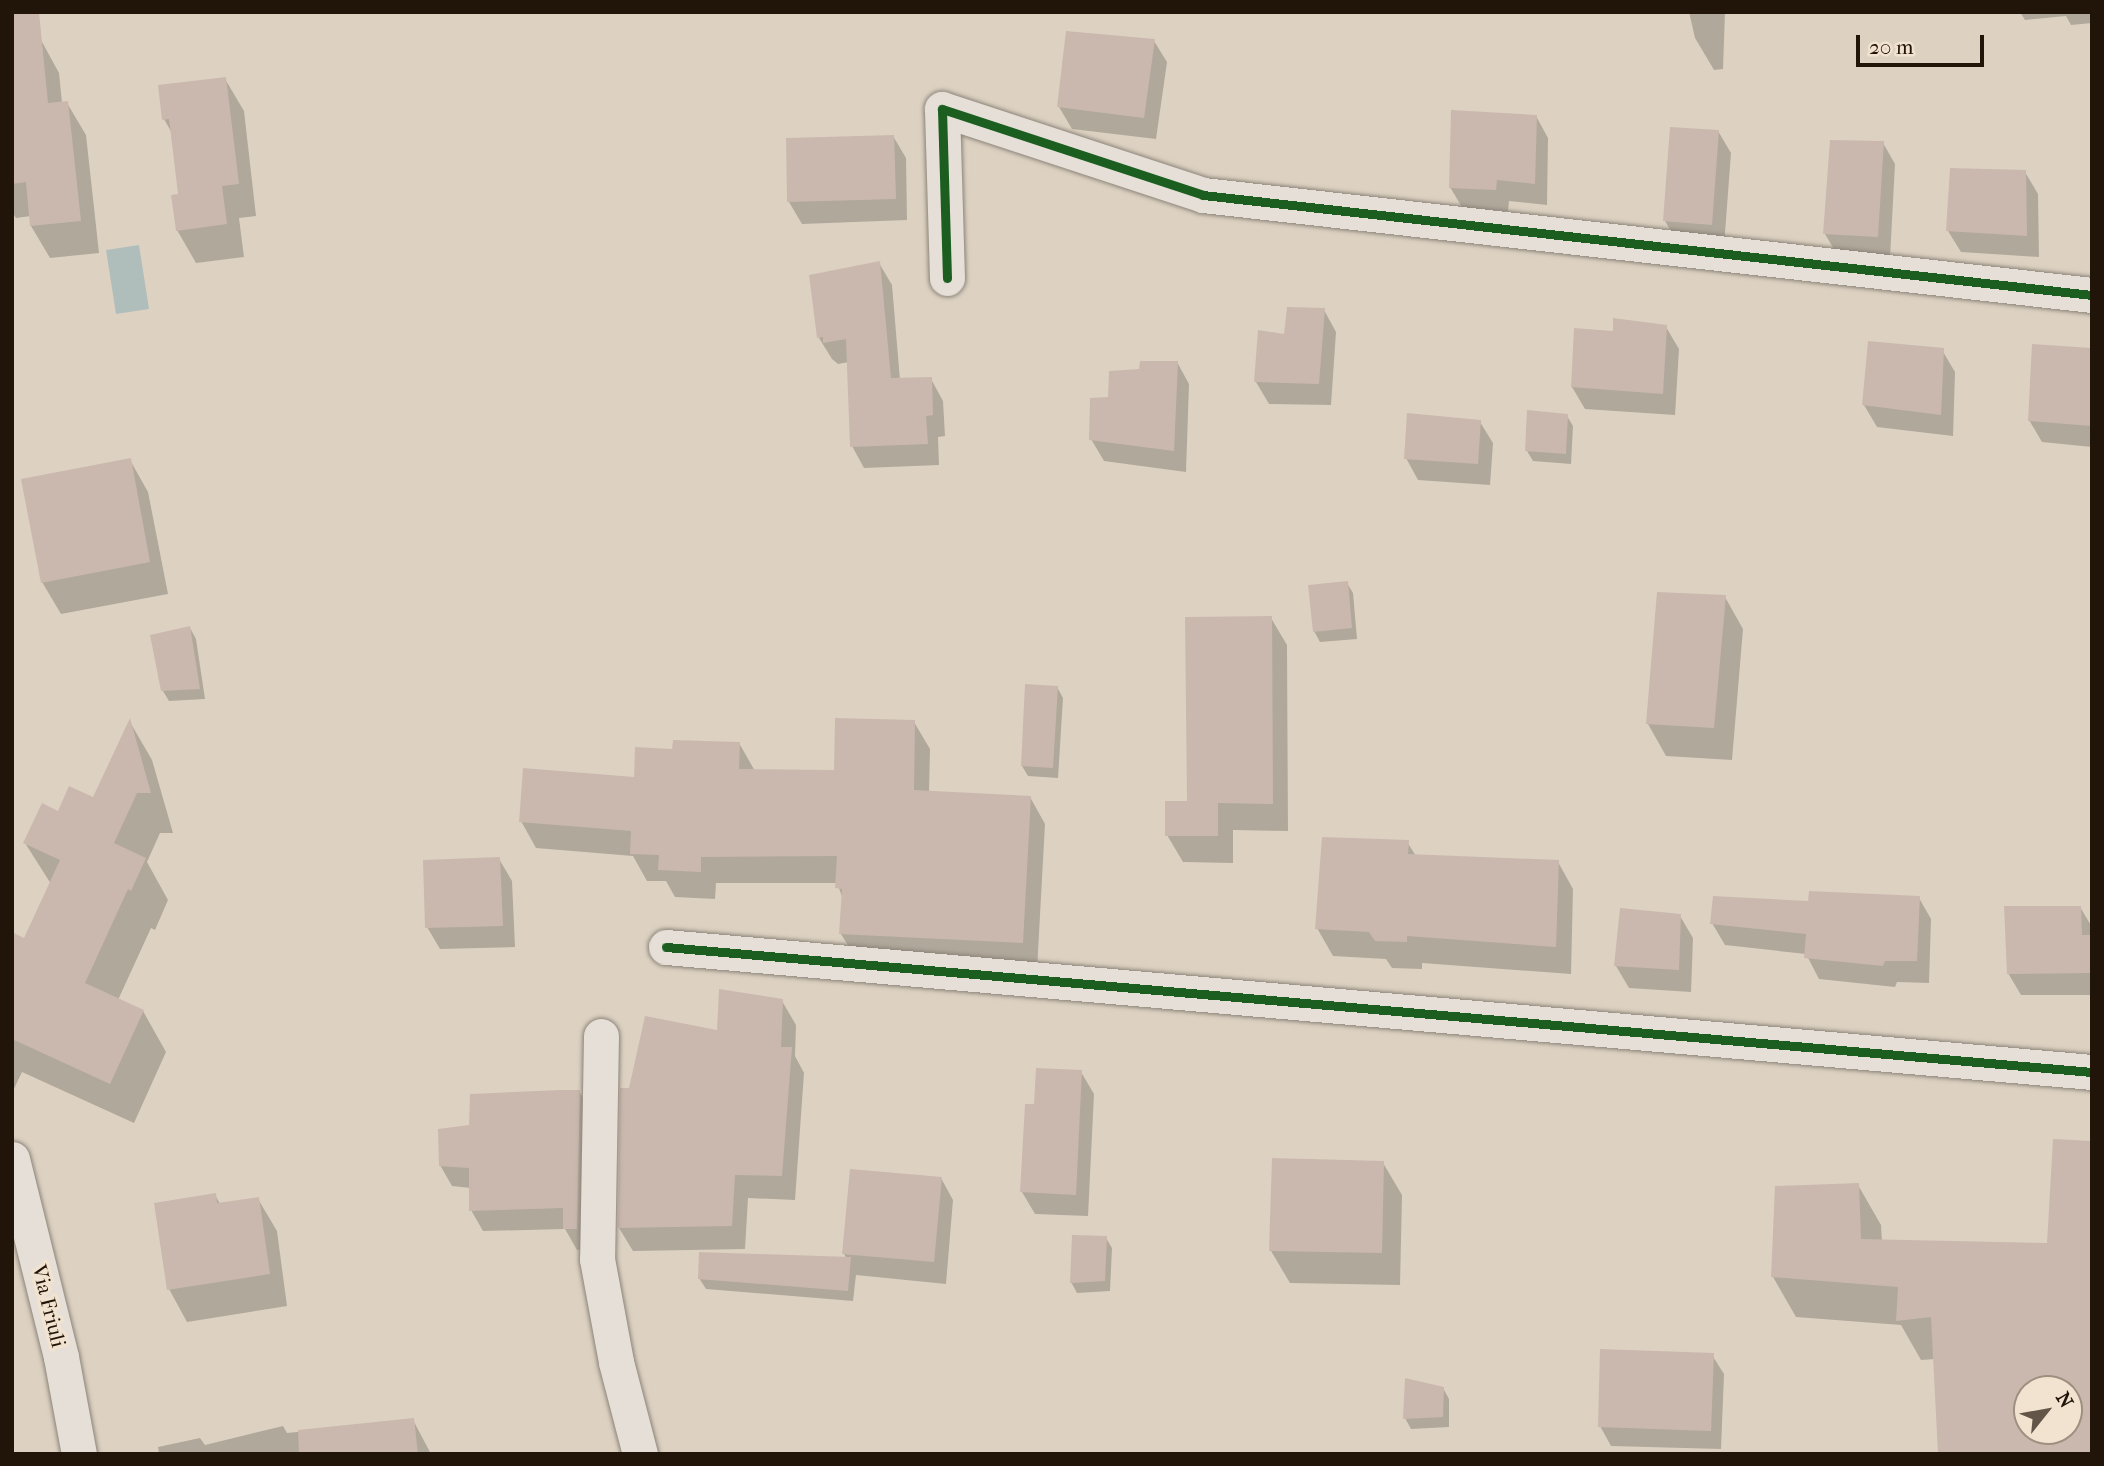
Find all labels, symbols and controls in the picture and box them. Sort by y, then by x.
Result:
scale bar [1859,21,1987,65]
text: 20 m [1869,35,1913,59]
street label: Via Friuli [27,1262,71,1350]
north arrow [2013,1375,2083,1445]
text: N [2051,1388,2077,1412]

